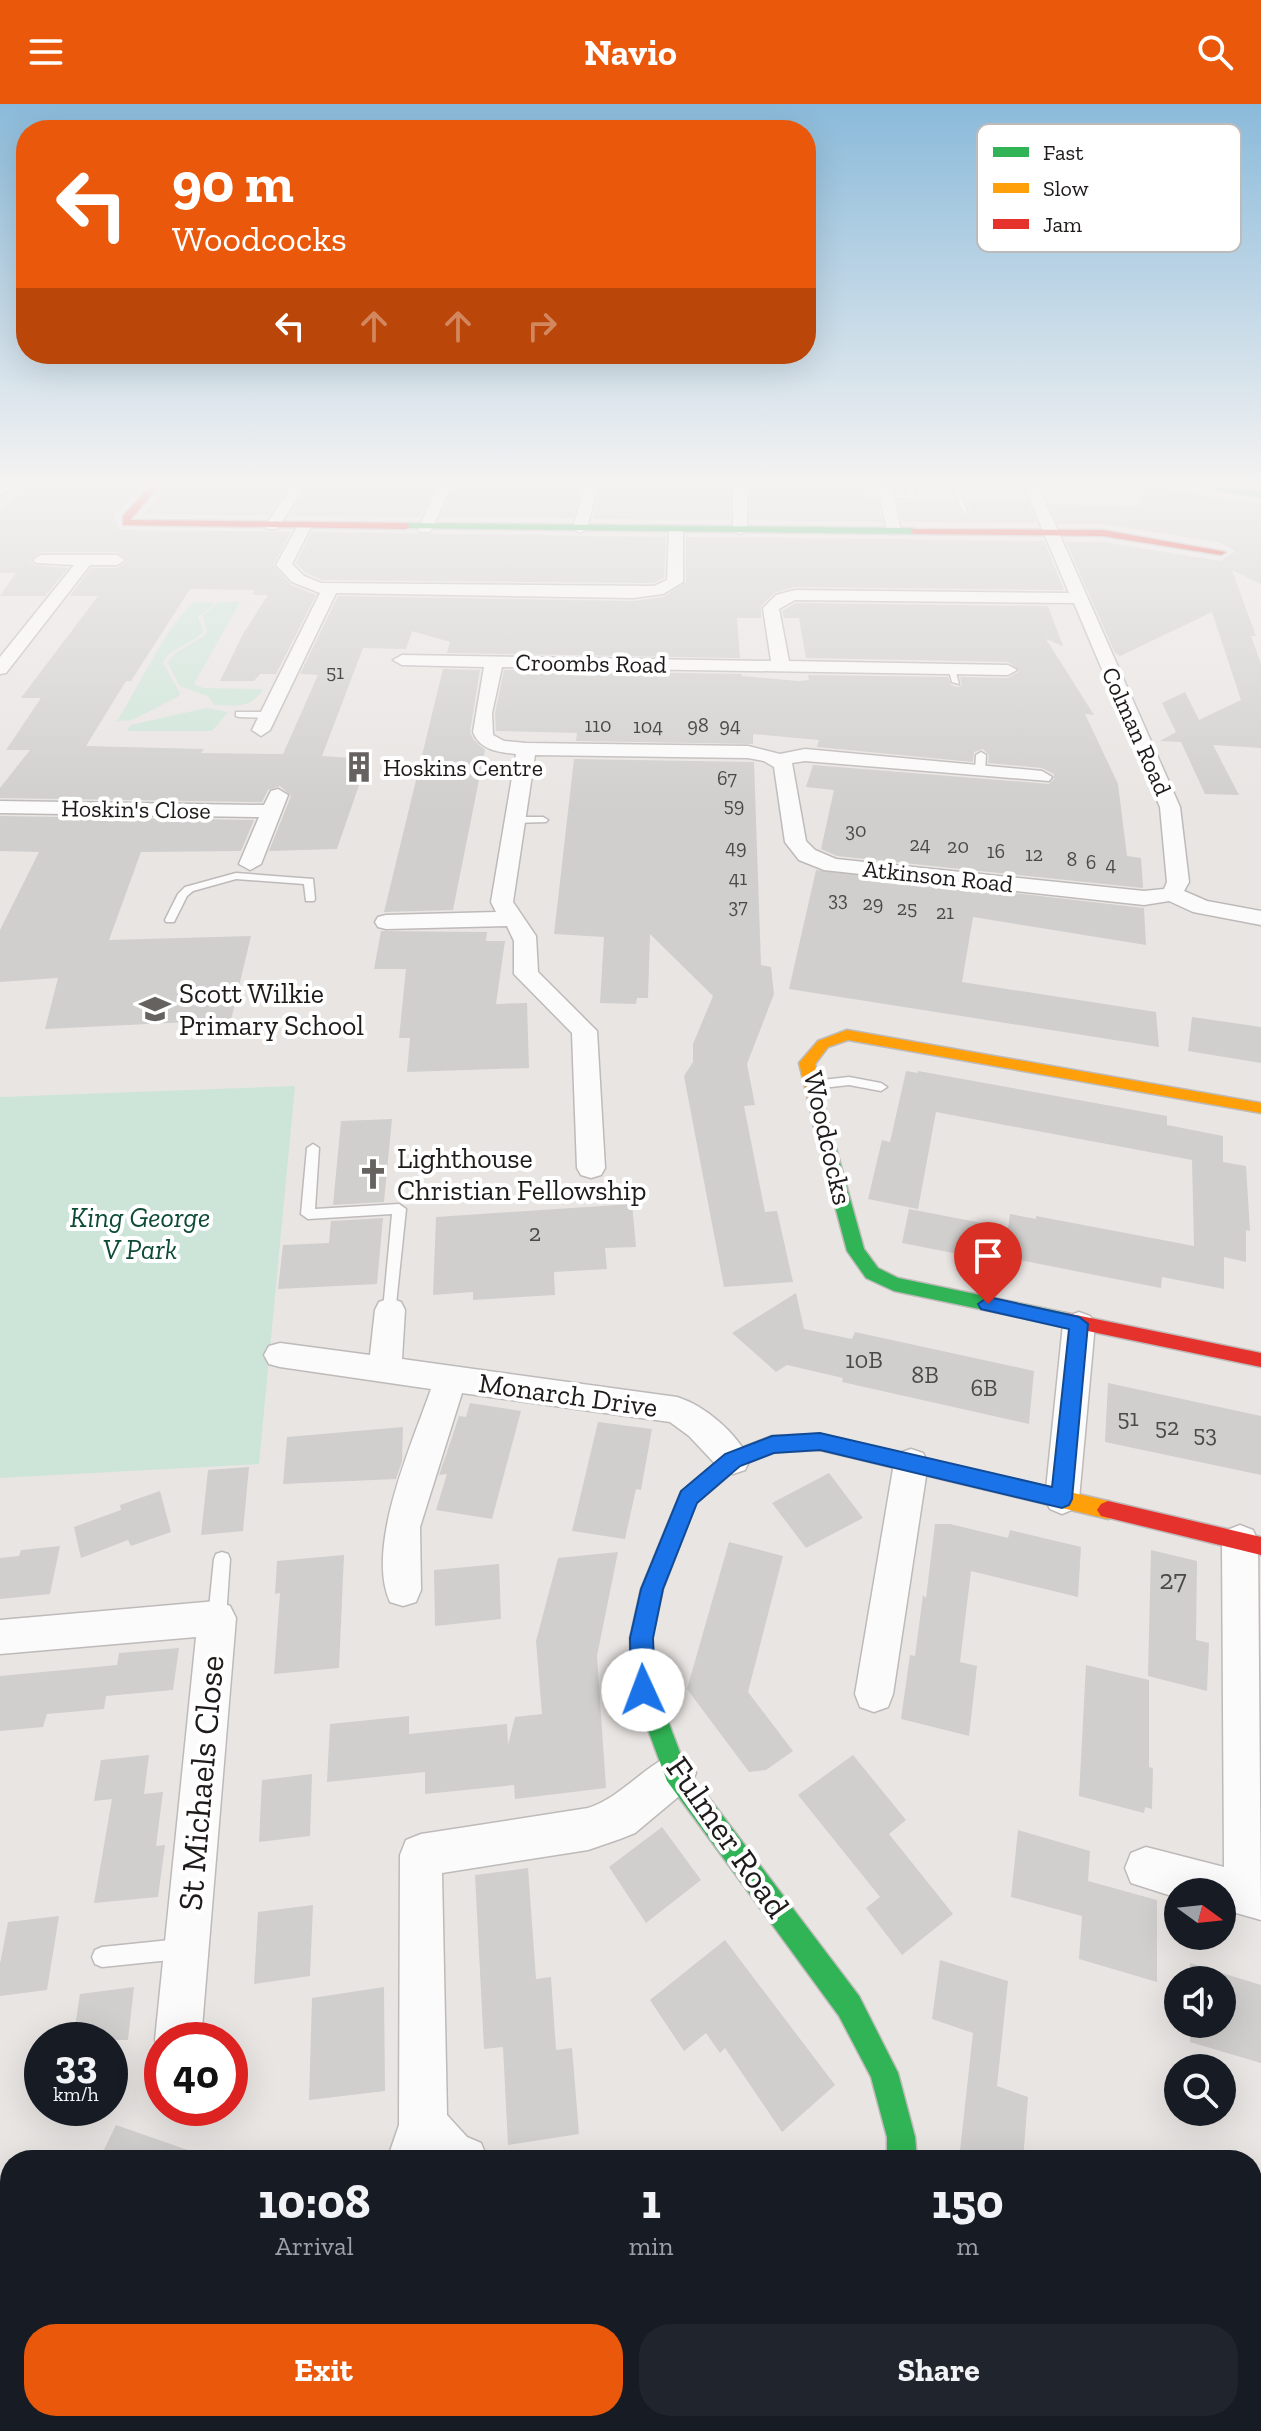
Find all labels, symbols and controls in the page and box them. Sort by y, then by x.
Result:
icon: menu [24,30,68,74]
icon: search [1193,30,1237,74]
text: Navio [584,31,677,74]
legend [977,124,1241,252]
text: Fast [1043,139,1084,166]
text: 90 m [172,149,294,216]
icon: left [40,152,144,256]
text: Slow [1043,175,1089,202]
text: Jam [1043,211,1082,238]
text: Woodcocks [172,217,347,260]
icon: left [268,304,312,348]
icon: ahead [352,304,396,348]
icon: ahead [436,304,480,348]
icon: right [520,304,564,348]
street label: Croombs Road [515,647,667,679]
house number: 51 [326,660,344,684]
street label: Colman Road [1096,662,1178,800]
house number: 110 [585,713,611,737]
house number: 98 [687,713,709,737]
house number: 94 [719,713,741,737]
house number: 104 [633,714,663,738]
building icon: Hoskins Centre [342,750,376,784]
place label: Hoskins Centre [383,753,543,782]
house number: 67 [717,766,738,790]
street label: Hoskin's Close [61,793,211,825]
house number: 59 [724,793,744,817]
house number: 30 [845,818,867,842]
house number: 24 [909,832,931,856]
house number: 20 [947,834,969,858]
house number: 49 [725,835,747,859]
house number: 16 [987,839,1005,863]
house number: 12 [1025,842,1043,866]
house number: 8 [1067,847,1077,871]
house number: 6 [1086,850,1096,874]
house number: 4 [1106,852,1117,876]
street label: Atkinson Road [862,854,1014,898]
house number: 41 [729,866,748,890]
house number: 33 [828,887,848,911]
house number: 29 [863,891,883,915]
house number: 37 [728,894,748,918]
house number: 25 [897,896,917,920]
house number: 21 [936,900,954,924]
place label: Scott Wilkie Primary School [179,977,364,1042]
school or university icon: Scott Wilkie Primary School [138,992,172,1026]
street label: Woodcocks [797,1068,859,1208]
place label: Lighthouse Christian Fellowship [397,1142,646,1207]
church icon: Lighthouse Christian Fellowship [356,1157,390,1191]
park label: King George V Park [70,1201,210,1266]
house number: 2 [529,1218,541,1247]
pin [954,1222,1022,1304]
icon: arrive [966,1234,1010,1278]
house number: 10B [845,1345,883,1374]
house number: 8B [911,1360,939,1389]
street label: Monarch Drive [476,1366,660,1424]
house number: 6B [970,1373,998,1402]
house number: 51 [1117,1403,1139,1432]
house number: 52 [1155,1412,1179,1441]
house number: 53 [1193,1419,1217,1448]
house number: 27 [1159,1563,1187,1596]
position arrow [601,1648,685,1732]
street label: St Michaels Close [169,1654,233,1912]
street label: Fulmer Road [658,1749,799,1926]
north arrow [1164,1878,1236,1950]
map controls [1164,1878,1236,2126]
button: sound [1164,1966,1236,2038]
speed limit sign: 40 [144,2022,248,2126]
text: 33 [55,2040,97,2088]
button: search [1164,2054,1236,2126]
text: km/h [53,2082,99,2106]
text: 10:08 [258,2173,371,2230]
text: 1 [641,2173,661,2230]
text: 150 [932,2173,1004,2230]
text: Arrival [275,2230,354,2262]
text: min [629,2230,673,2262]
text: m [956,2230,979,2262]
button: Exit [24,2324,623,2416]
button: Share [639,2324,1238,2416]

